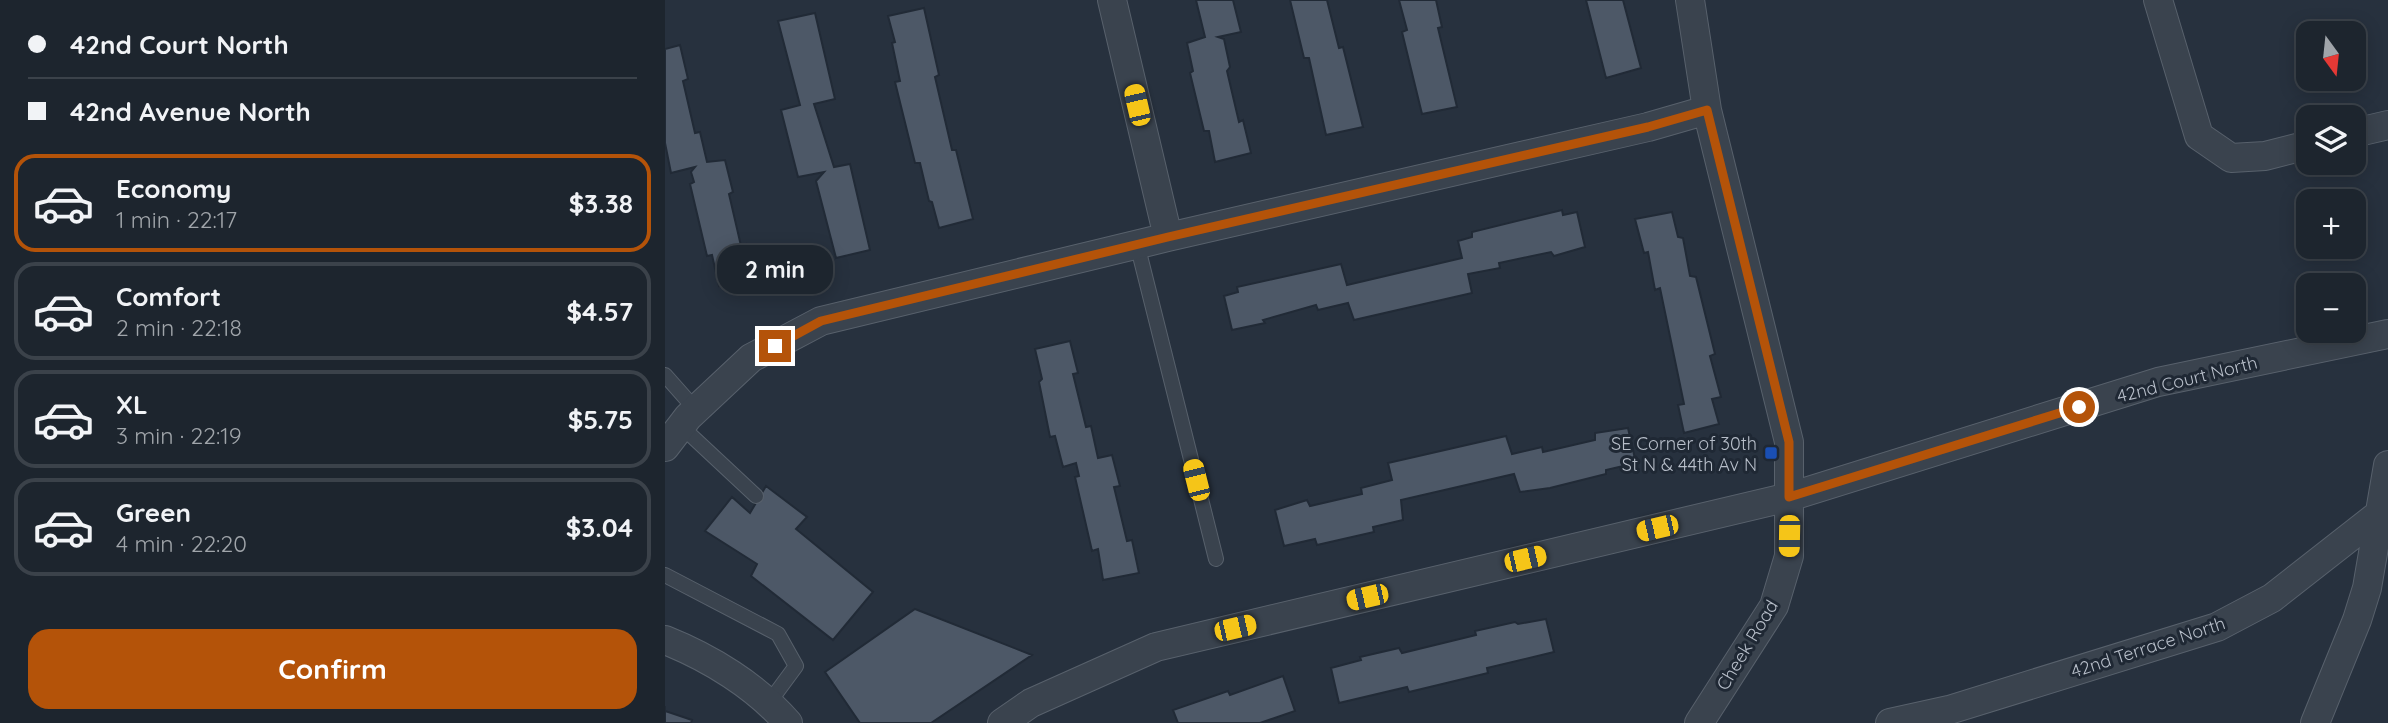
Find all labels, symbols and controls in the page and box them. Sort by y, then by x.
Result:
north arrow [2296,21,2366,91]
map controls [2296,21,2366,343]
text: 42nd Court North [70,28,289,61]
car [1123,82,1152,128]
text: 42nd Avenue North [70,95,311,128]
button: layers [2296,105,2366,175]
icon: car [32,172,95,235]
text: Economy [116,172,231,205]
text: $3.38 [569,187,633,220]
button: + [2296,189,2366,259]
text: 1 min · 22:17 [116,205,237,234]
callout: 2 min [717,244,833,294]
text: 2 min [745,255,805,284]
button: − [2296,273,2366,343]
icon: car [32,280,95,343]
text: Comfort [116,280,221,313]
text: $4.57 [566,295,633,328]
text: 2 min · 22:18 [116,313,242,342]
route end [759,330,791,362]
street label: 42nd Court North [2114,350,2260,408]
icon: car [32,388,95,451]
text: XL [116,388,148,421]
route start [2063,391,2095,423]
text: $5.75 [568,403,633,436]
text: 3 min · 22:19 [116,421,242,450]
place label: SE Corner of 30th St N & 44th Av N [1611,432,1757,476]
marker: SE Corner of 30th St N & 44th Av N [1763,445,1779,461]
car [1181,457,1212,503]
icon: car [32,496,95,559]
text: Green [116,496,191,529]
text: $3.04 [566,511,633,544]
car [1635,513,1680,543]
car [1779,515,1800,557]
text: 4 min · 22:20 [116,529,247,558]
car [1503,544,1548,574]
car [1345,582,1390,612]
street label: Cheek Road [1711,596,1783,694]
street label: 42nd Terrace North [2068,611,2228,683]
car [1213,613,1258,643]
button: Confirm [28,629,637,709]

